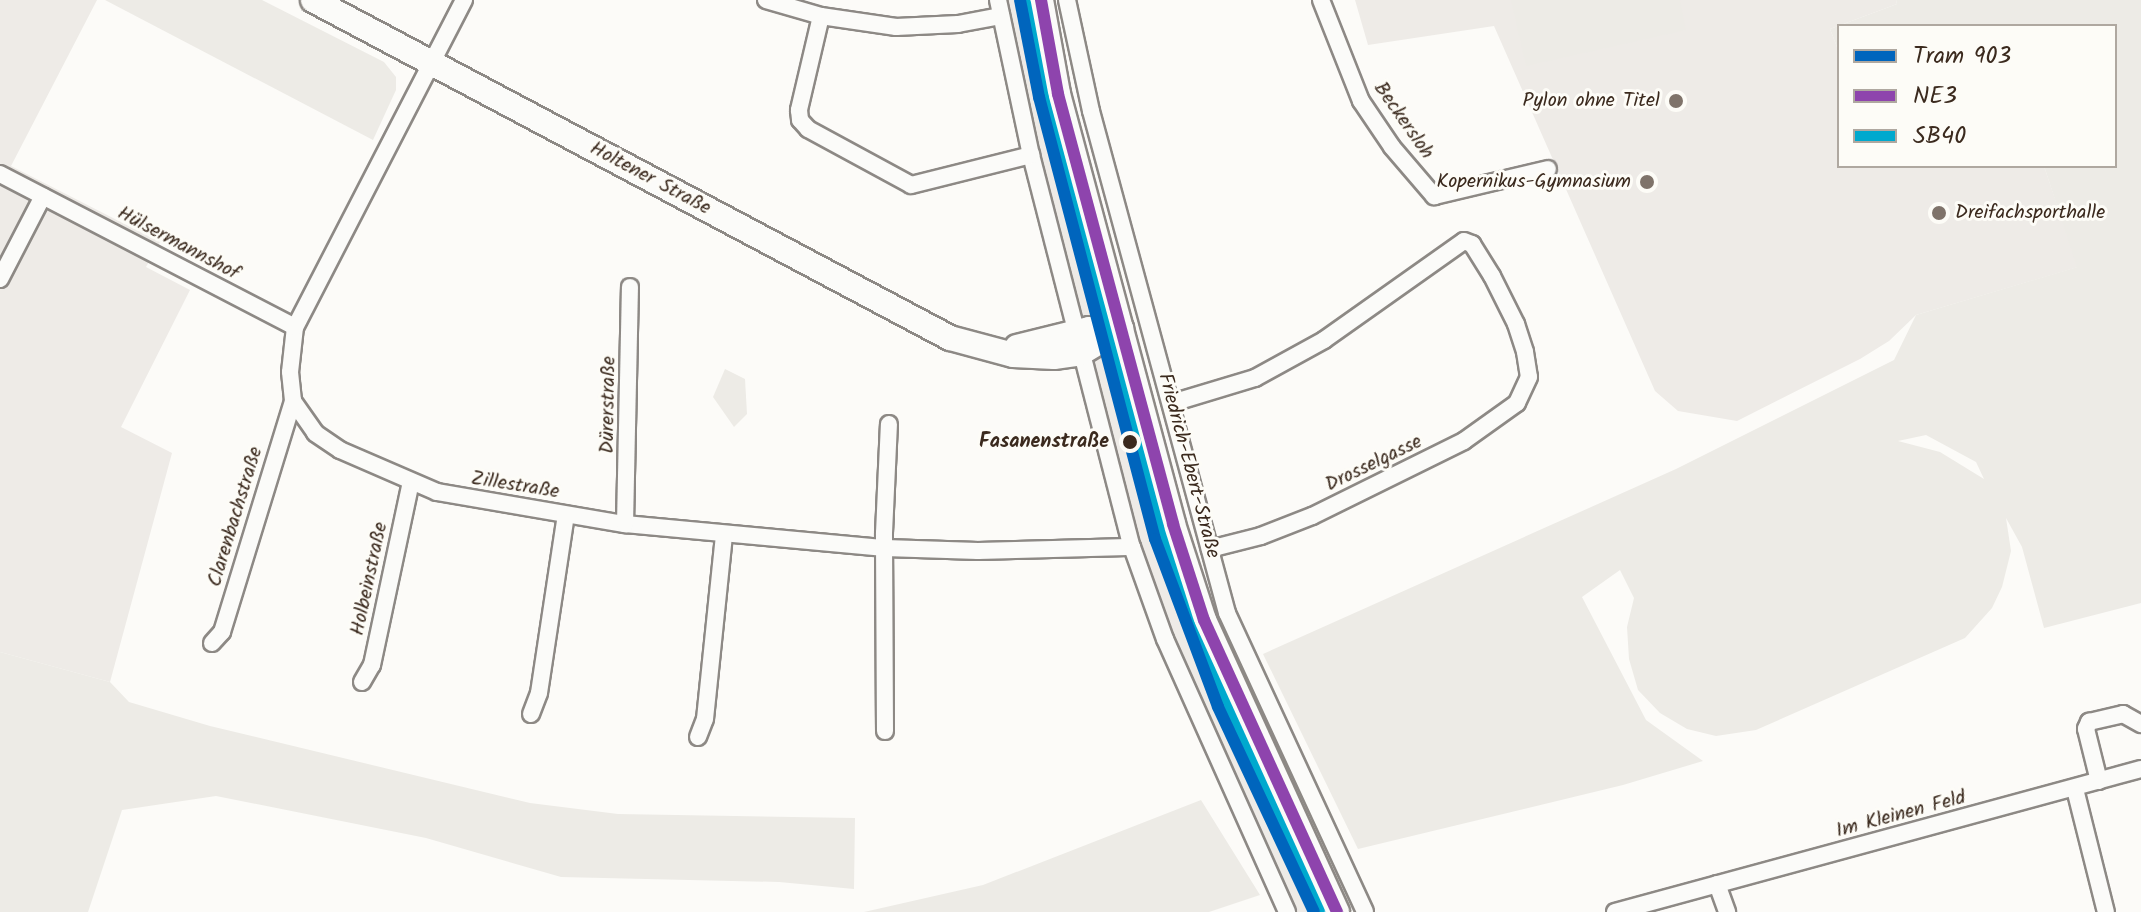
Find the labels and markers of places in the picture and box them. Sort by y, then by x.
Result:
place label: Pylon ohne Titel [1523,89,1660,113]
marker: Pylon ohne Titel [1667,92,1685,110]
place label: Kopernikus-Gymnasium [1436,170,1631,194]
marker: Kopernikus-Gymnasium [1638,173,1656,191]
place label: Dreifachsporthalle [1955,201,2105,225]
marker: Dreifachsporthalle [1930,204,1948,222]
marker: Fasanenstraße [1116,428,1144,456]
place label: Fasanenstraße [979,430,1109,454]

